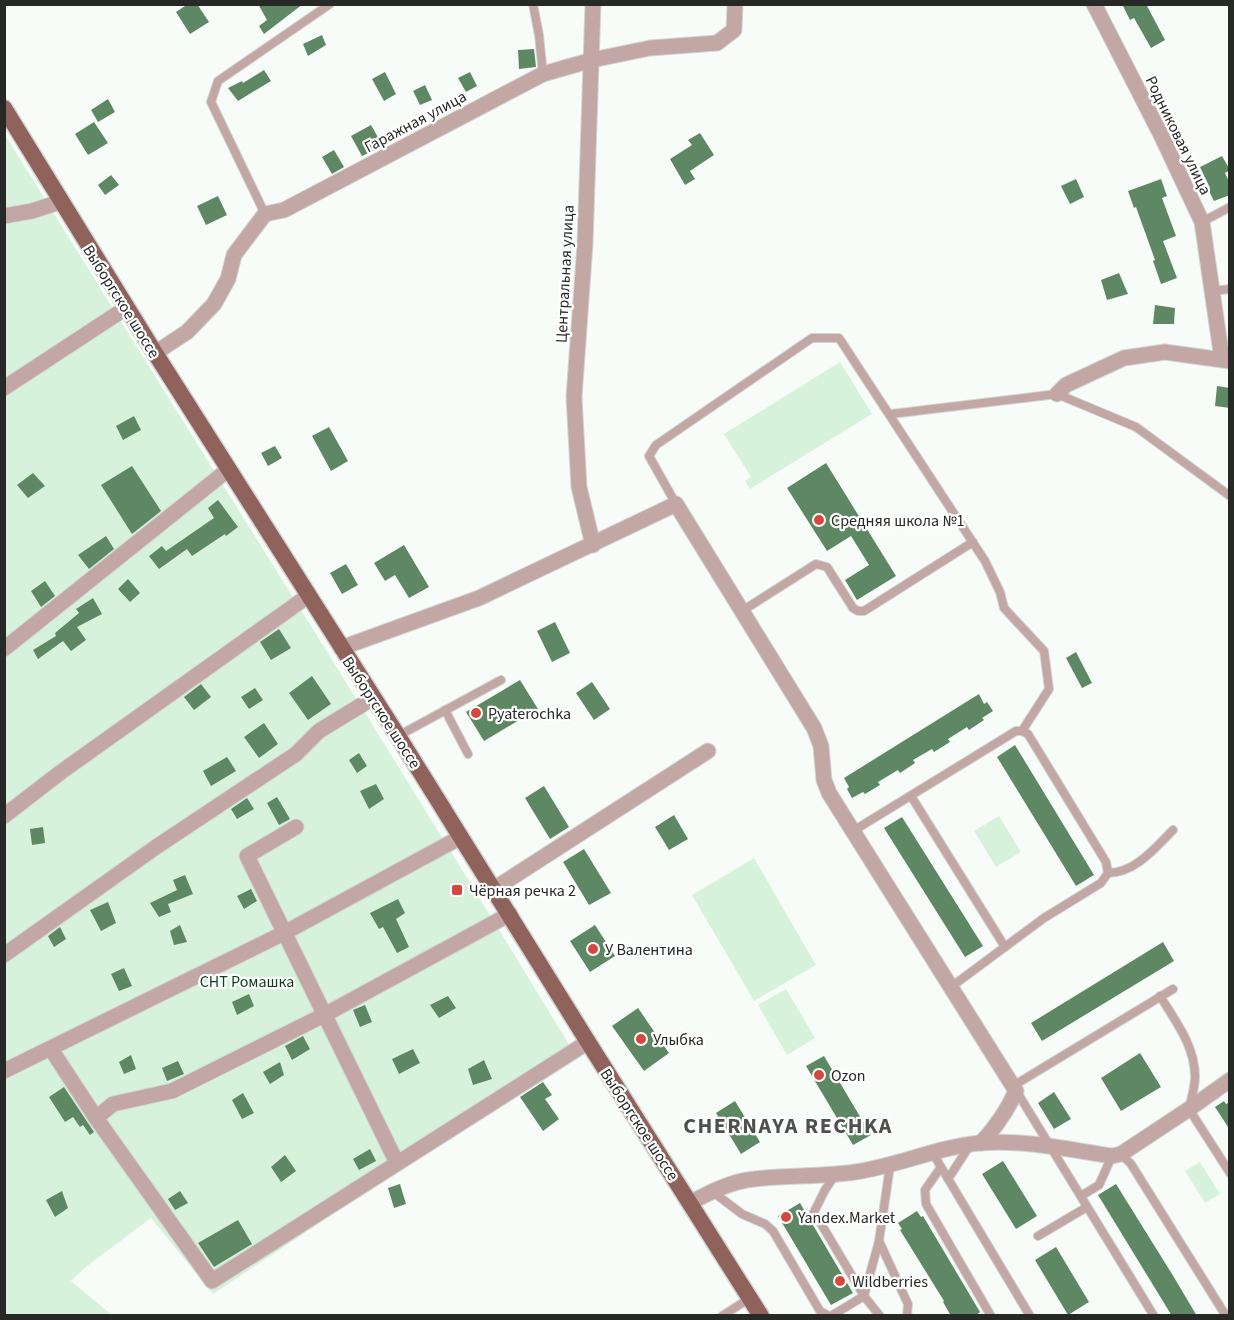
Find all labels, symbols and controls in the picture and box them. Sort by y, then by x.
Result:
street label: Родниковая улица [1140,72,1216,199]
street label: Гаражная улица [361,86,470,158]
street label: Центральная улица [550,204,580,344]
street label: Выборгское шоссе [77,241,165,362]
place label: Средняя школа №1 [831,510,964,532]
marker: Средняя школа №1 [812,513,826,527]
street label: Выборгское шоссе [337,652,426,773]
place label: Pyaterochka [488,703,571,725]
marker: Pyaterochka [469,706,483,720]
place label: Чёрная речка 2 [469,880,576,902]
marker: Чёрная речка 2 [450,883,464,897]
place label: У Валентина [605,939,693,961]
marker: У Валентина [586,942,600,956]
park label: СНТ Ромашка [200,971,294,993]
place label: Улыбка [653,1029,704,1051]
marker: Улыбка [634,1032,648,1046]
street label: Выборгское шоссе [595,1064,684,1185]
place label: Ozon [831,1065,866,1087]
marker: Ozon [812,1068,826,1082]
district label: CHERNAYA RECHKA [683,1110,893,1142]
place label: Yandex.Market [797,1207,896,1229]
marker: Yandex.Market [779,1210,793,1224]
place label: Wildberries [852,1271,928,1293]
marker: Wildberries [833,1274,847,1288]

